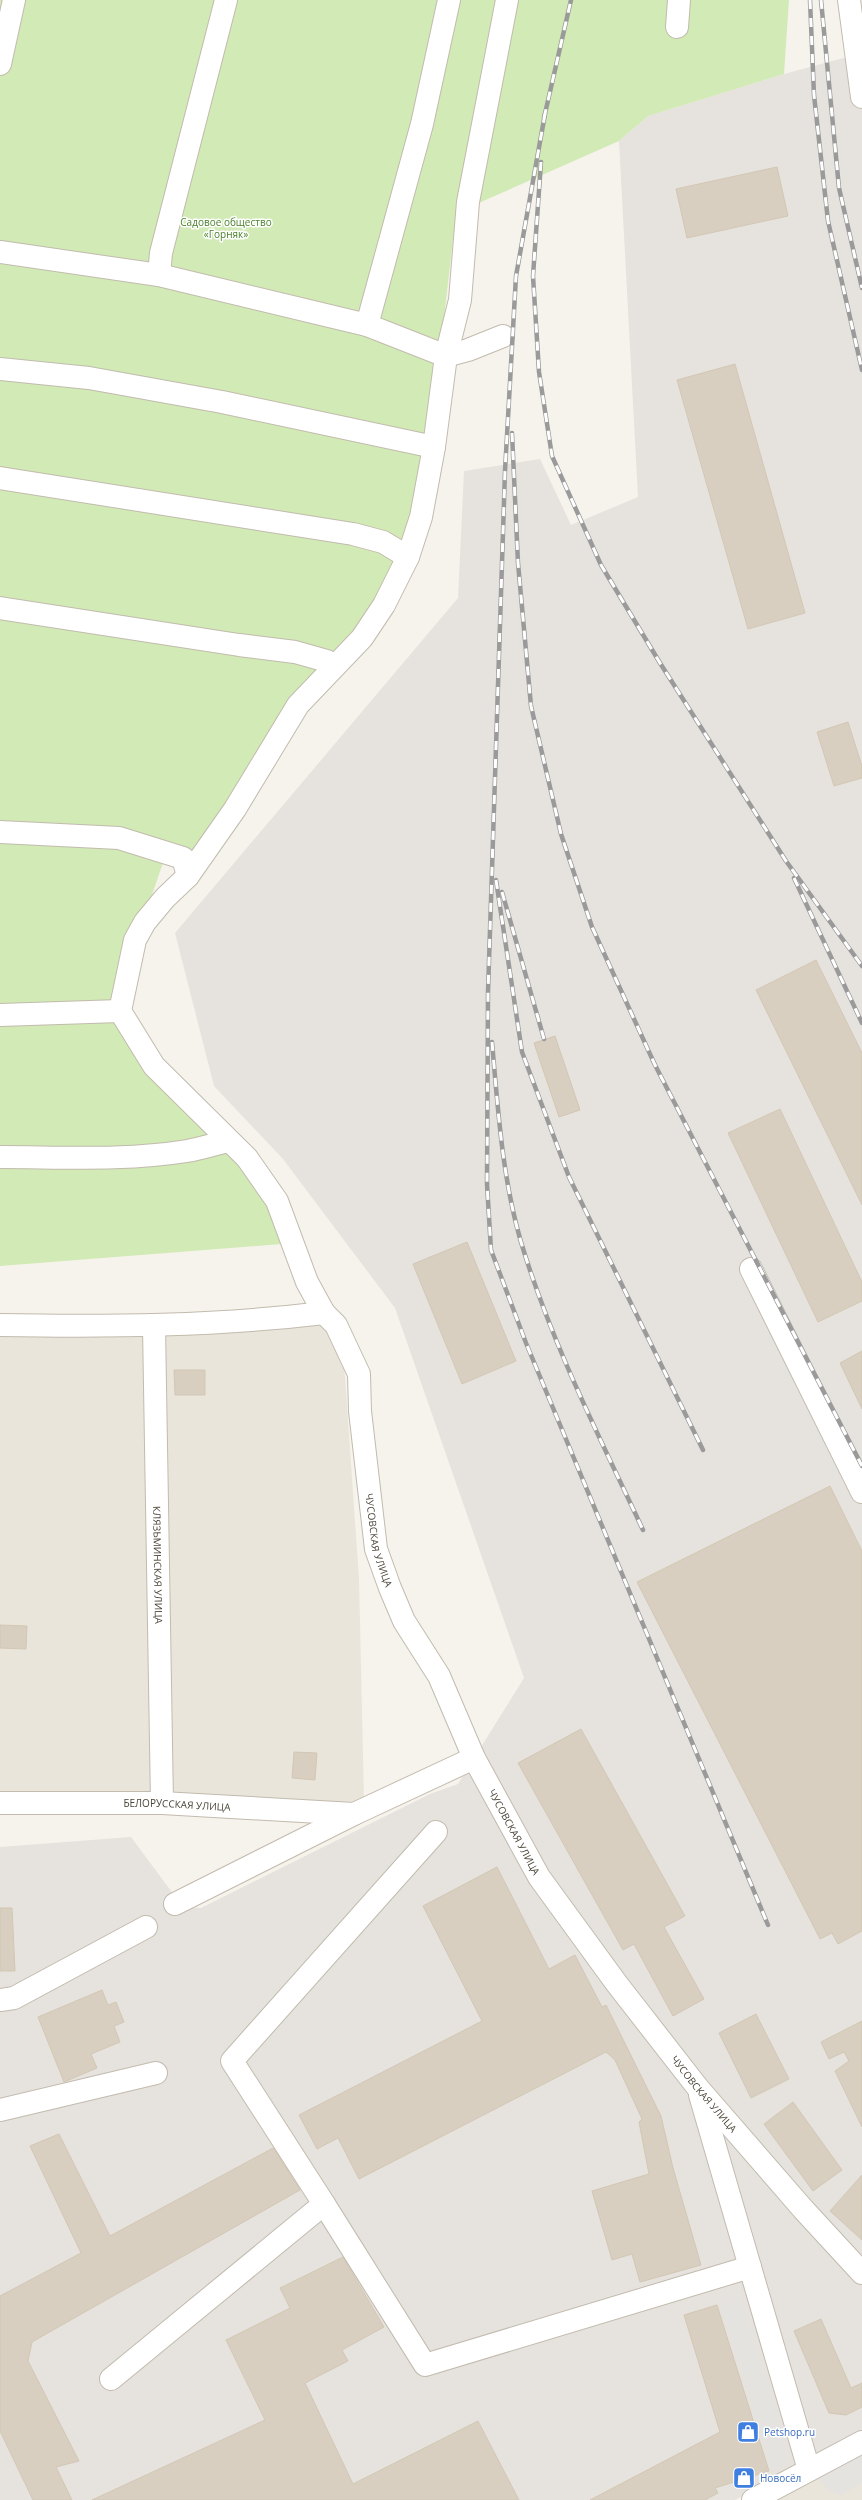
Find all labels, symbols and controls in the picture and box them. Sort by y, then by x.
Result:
park label: Садовое общество «Горняк» [180,215,272,241]
street label: ЧУСОВСКАЯ УЛИЦА [363,1492,396,1589]
street label: КЛЯЗЬМИНСКАЯ УЛИЦА [150,1506,166,1625]
street label: ЧУСОВСКАЯ УЛИЦА [485,1786,544,1878]
street label: БЕЛОРУССКАЯ УЛИЦА [123,1796,232,1814]
street label: ЧУСОВСКАЯ УЛИЦА [668,2052,741,2136]
shop icon: Petshop.ru [735,2419,761,2445]
place label: Petshop.ru [764,2425,815,2439]
shop icon: Новосёл [731,2465,757,2491]
place label: Новосёл [760,2471,801,2485]

